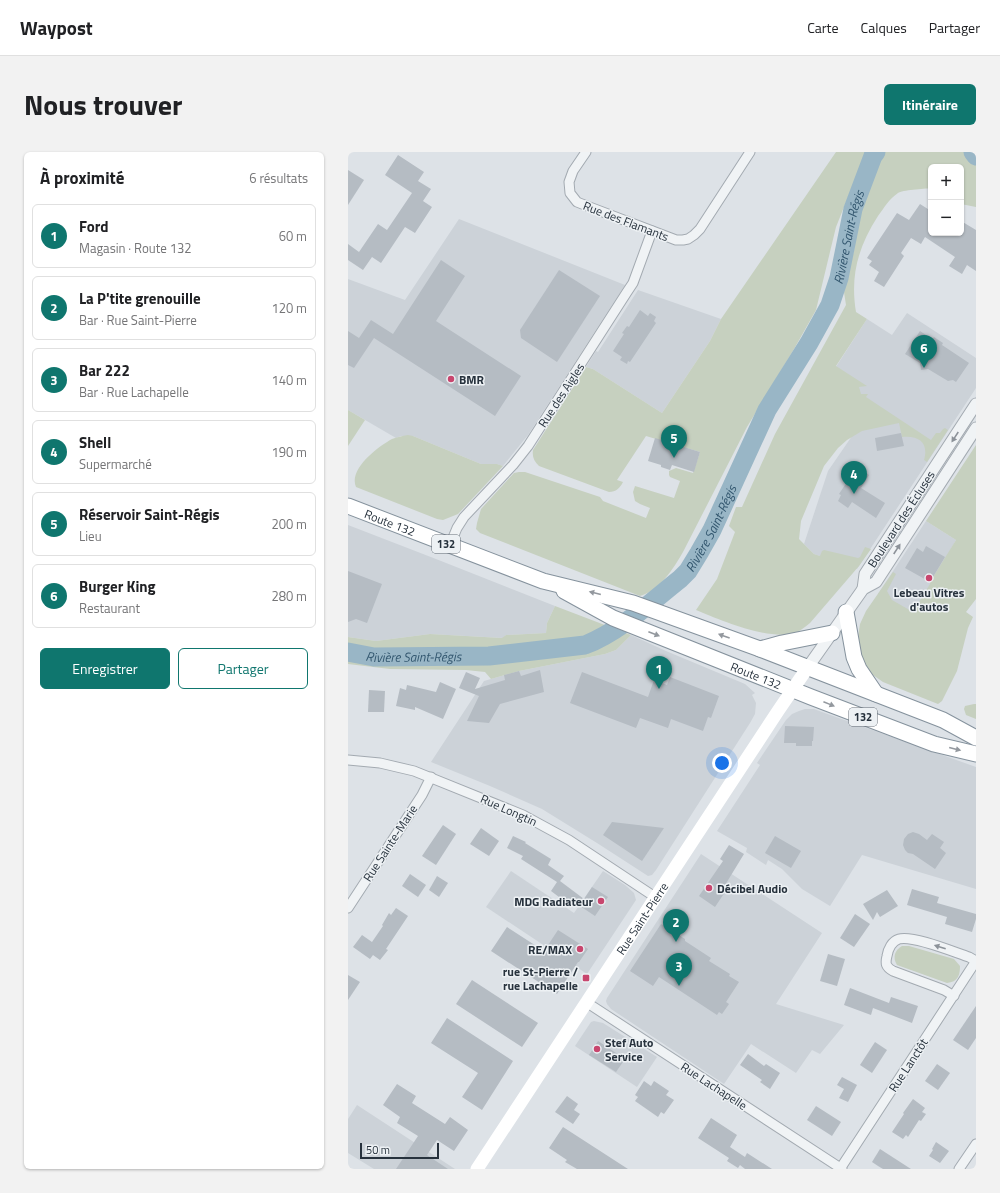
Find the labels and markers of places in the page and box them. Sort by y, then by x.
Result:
pin: 6 [911,335,937,368]
place label: BMR [459,370,484,389]
marker: BMR [446,374,456,384]
pin: 5 [661,425,687,458]
pin: 4 [841,461,867,494]
marker: Lebeau Vitres d'autos [924,573,934,583]
place label: Lebeau Vitres d'autos [894,583,965,616]
pin: 1 [646,656,672,689]
place label: Décibel Audio [717,879,788,898]
marker: Décibel Audio [704,883,714,893]
place label: MDG Radiateur [514,892,594,911]
marker: MDG Radiateur [596,896,606,906]
pin: 2 [663,909,689,942]
place label: RE/MAX [528,940,572,959]
marker: RE/MAX [575,944,585,954]
pin: 3 [666,953,692,986]
place label: rue St-Pierre / rue Lachapelle [503,962,578,995]
marker: rue St-Pierre / rue Lachapelle [581,973,591,983]
place label: Stef Auto Service [605,1033,654,1066]
marker: Stef Auto Service [592,1044,602,1054]

